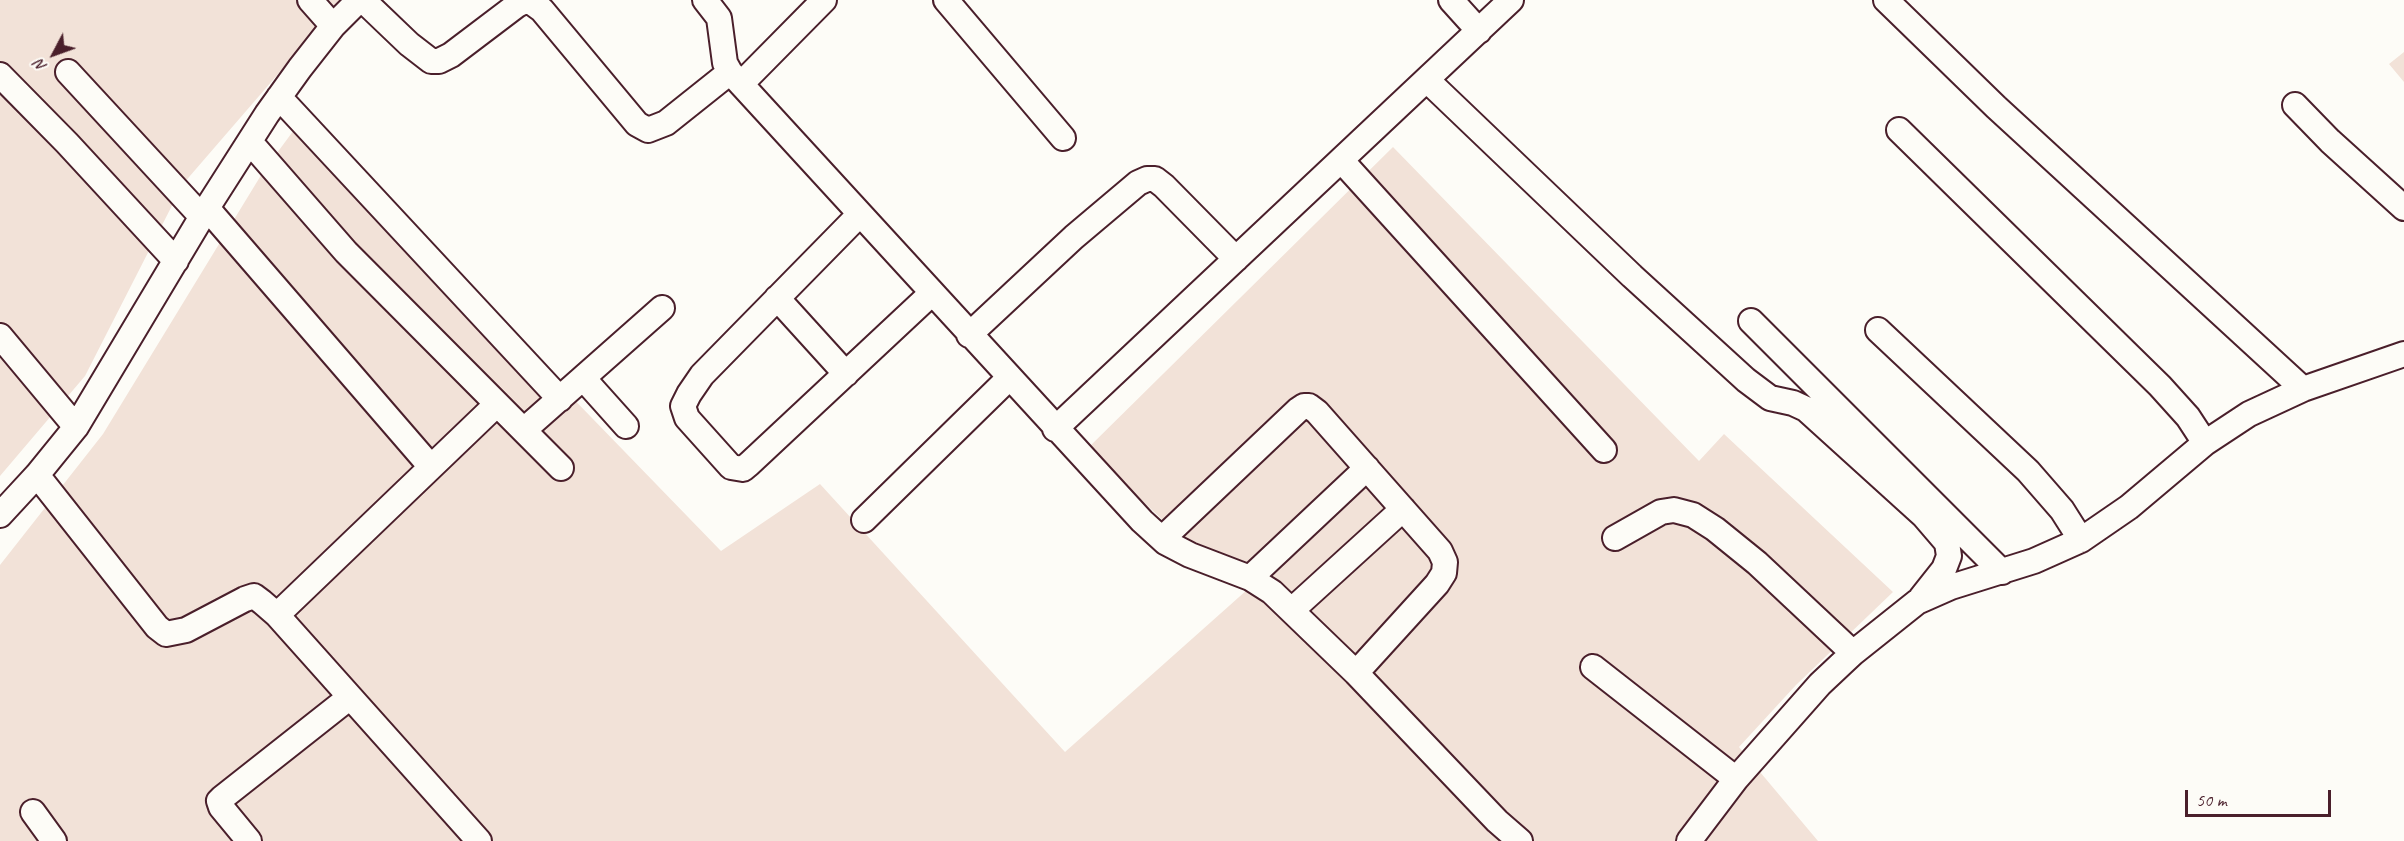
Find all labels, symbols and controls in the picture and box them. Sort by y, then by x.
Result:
north arrow [24,24,84,84]
text: N [30,56,51,76]
scale bar [2188,778,2334,816]
text: 50 m [2196,789,2227,811]

